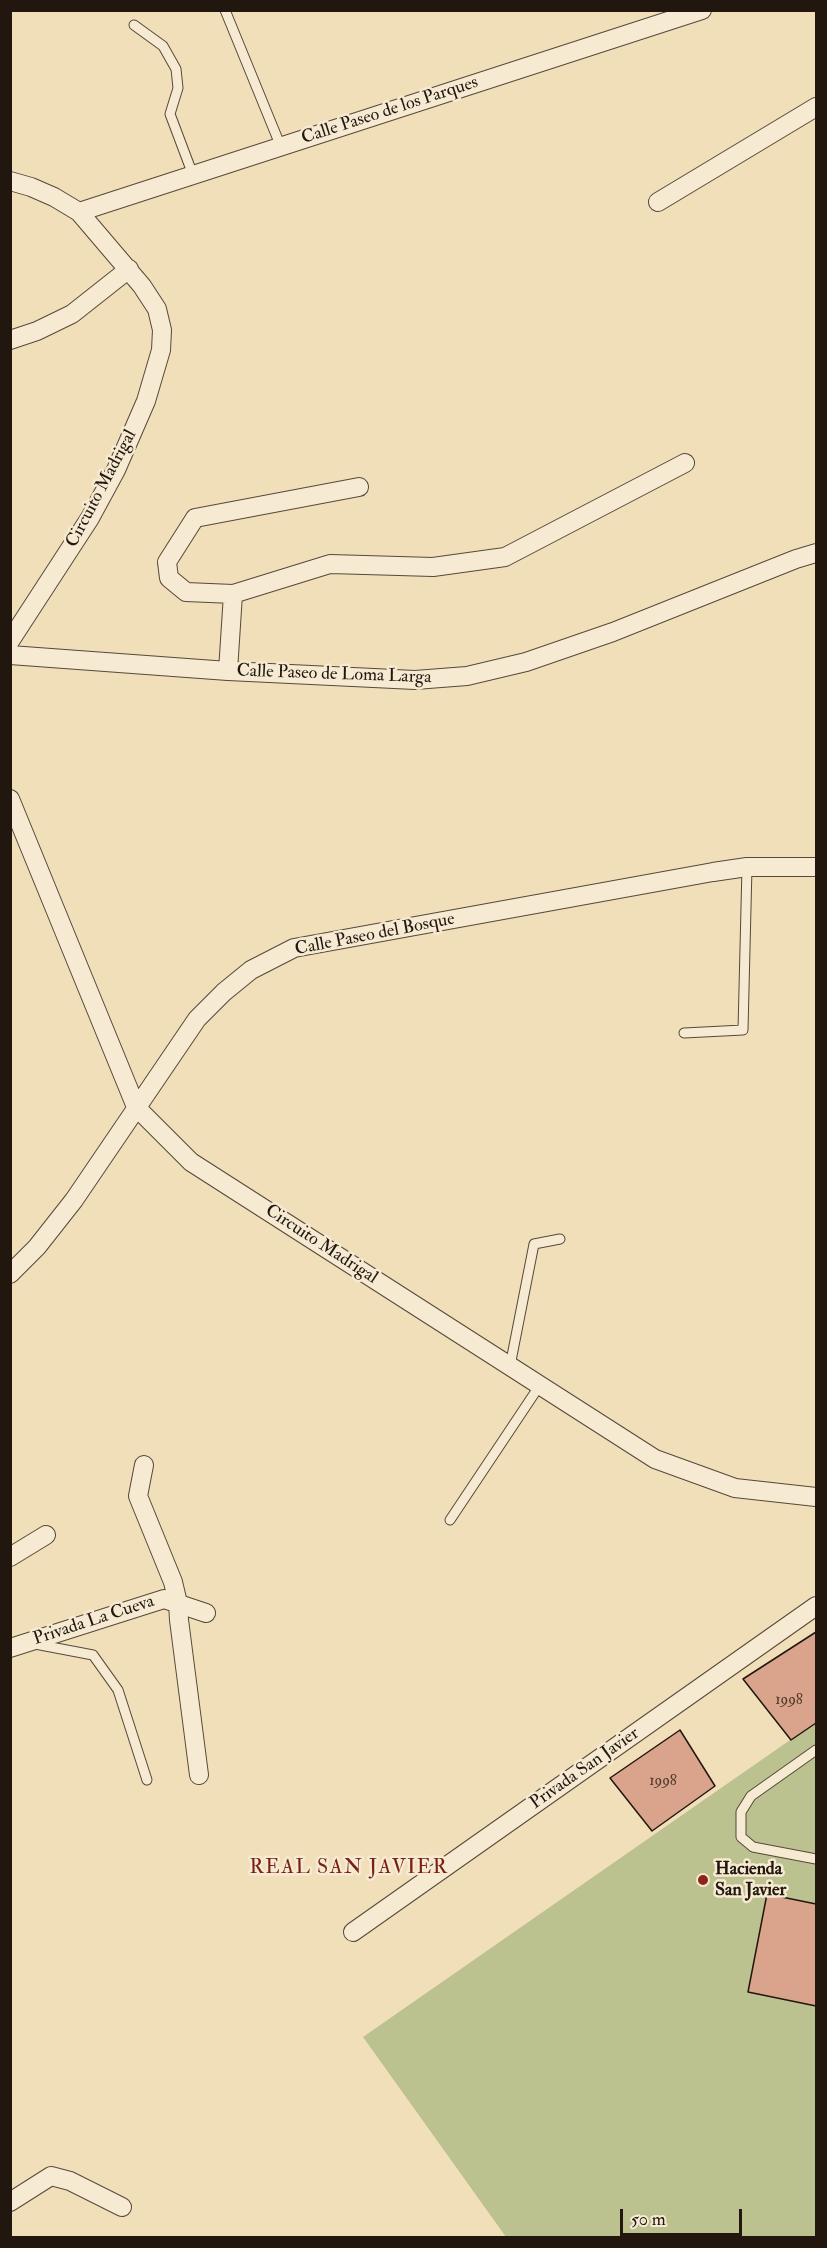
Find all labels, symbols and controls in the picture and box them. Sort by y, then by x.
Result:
street label: Calle Paseo de los Parques [299,72,481,150]
street label: Circuito Madrigal [62,427,142,551]
street label: Calle Paseo de Loma Larga [236,661,432,689]
street label: Calle Paseo del Bosque [293,909,457,961]
street label: Circuito Madrigal [261,1201,381,1289]
street label: Privada La Cueva [31,1591,157,1651]
house number: 1998 [775,1692,803,1710]
street label: Privada San Javier [526,1723,644,1815]
house number: 1998 [649,1773,677,1791]
district label: REAL SAN JAVIER [249,1857,449,1881]
place label: Hacienda San Javier [715,1859,786,1902]
marker: Hacienda San Javier [696,1873,710,1887]
scale bar [623,2197,744,2235]
text: 50 m [631,2208,666,2231]

